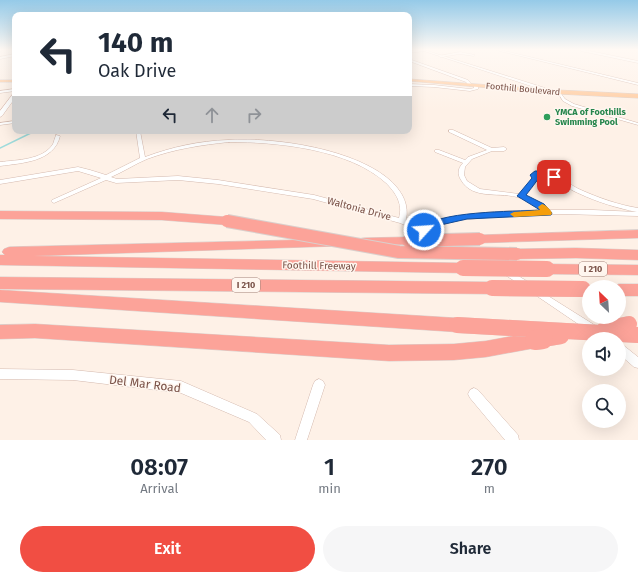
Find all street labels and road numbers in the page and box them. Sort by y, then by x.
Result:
street label: Foothill Boulevard [485,81,561,97]
street label: Waltonia Drive [326,195,392,223]
street label: Foothill Freeway [282,259,356,273]
road number: I 210 [579,262,607,276]
road number: I 210 [232,278,260,292]
street label: Del Mar Road [108,373,182,395]

